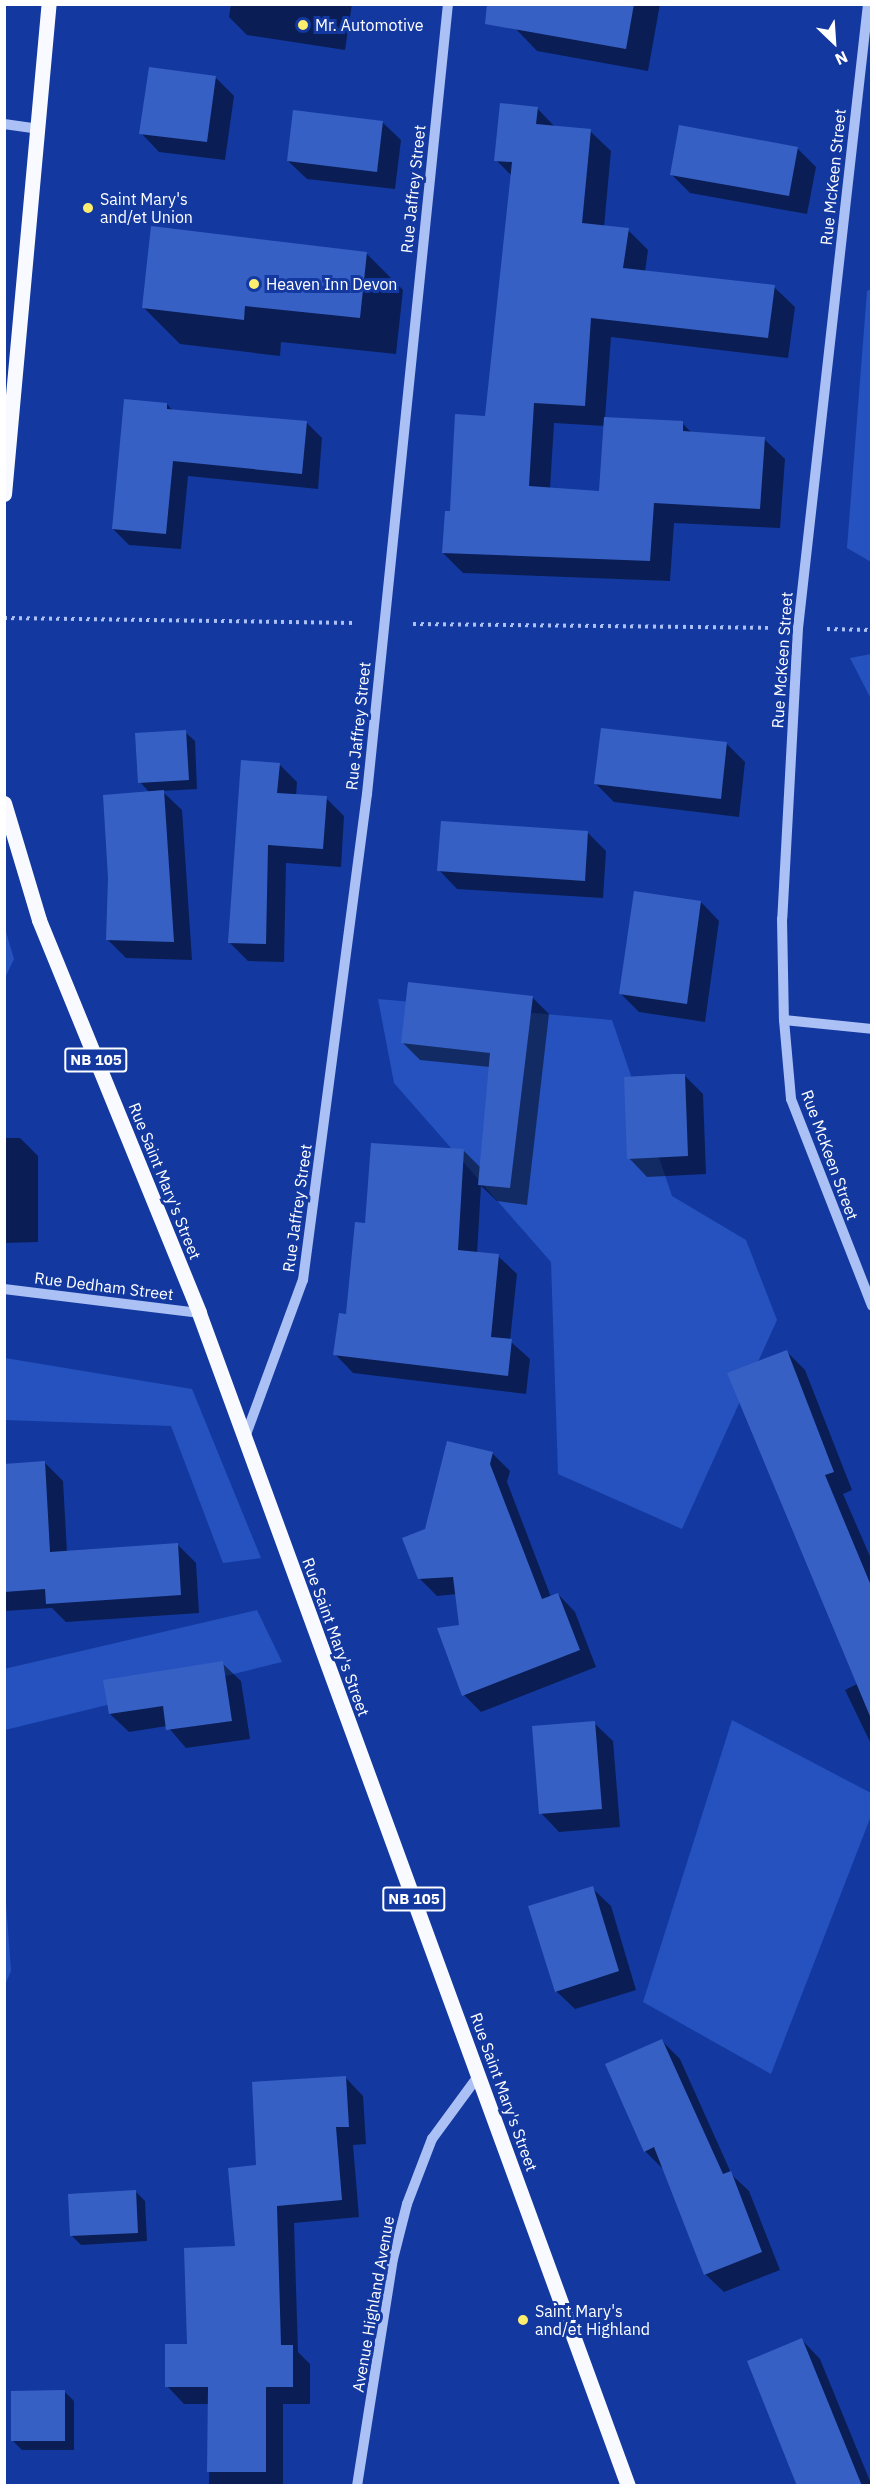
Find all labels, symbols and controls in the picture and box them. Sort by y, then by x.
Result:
north arrow [804,12,864,72]
place label: Mr. Automotive [315,15,424,35]
marker: Mr. Automotive [296,18,310,32]
text: N [832,47,851,70]
street label: Rue McKeen Street [816,108,850,246]
street label: Rue Jaffrey Street [397,124,429,254]
place label: Saint Mary's and/et Union [100,189,193,227]
marker: Saint Mary's and/et Union [81,201,95,215]
place label: Heaven Inn Devon [266,274,397,294]
marker: Heaven Inn Devon [247,277,261,291]
street label: Rue McKeen Street [768,591,796,729]
street label: Rue Jaffrey Street [342,661,374,791]
road number: NB 105 [63,1048,129,1072]
street label: Rue McKeen Street [798,1087,862,1223]
street label: Rue Saint Mary's Street [125,1100,205,1262]
street label: Rue Jaffrey Street [279,1143,315,1273]
street label: Rue Dedham Street [33,1268,175,1304]
street label: Rue Saint Mary's Street [298,1555,374,1719]
road number: NB 105 [381,1887,447,1911]
street label: Rue Saint Mary's Street [466,2010,542,2174]
street label: Avenue Highland Avenue [348,2214,398,2394]
place label: Saint Mary's and/et Highland [535,2301,650,2339]
marker: Saint Mary's and/et Highland [516,2313,530,2327]

